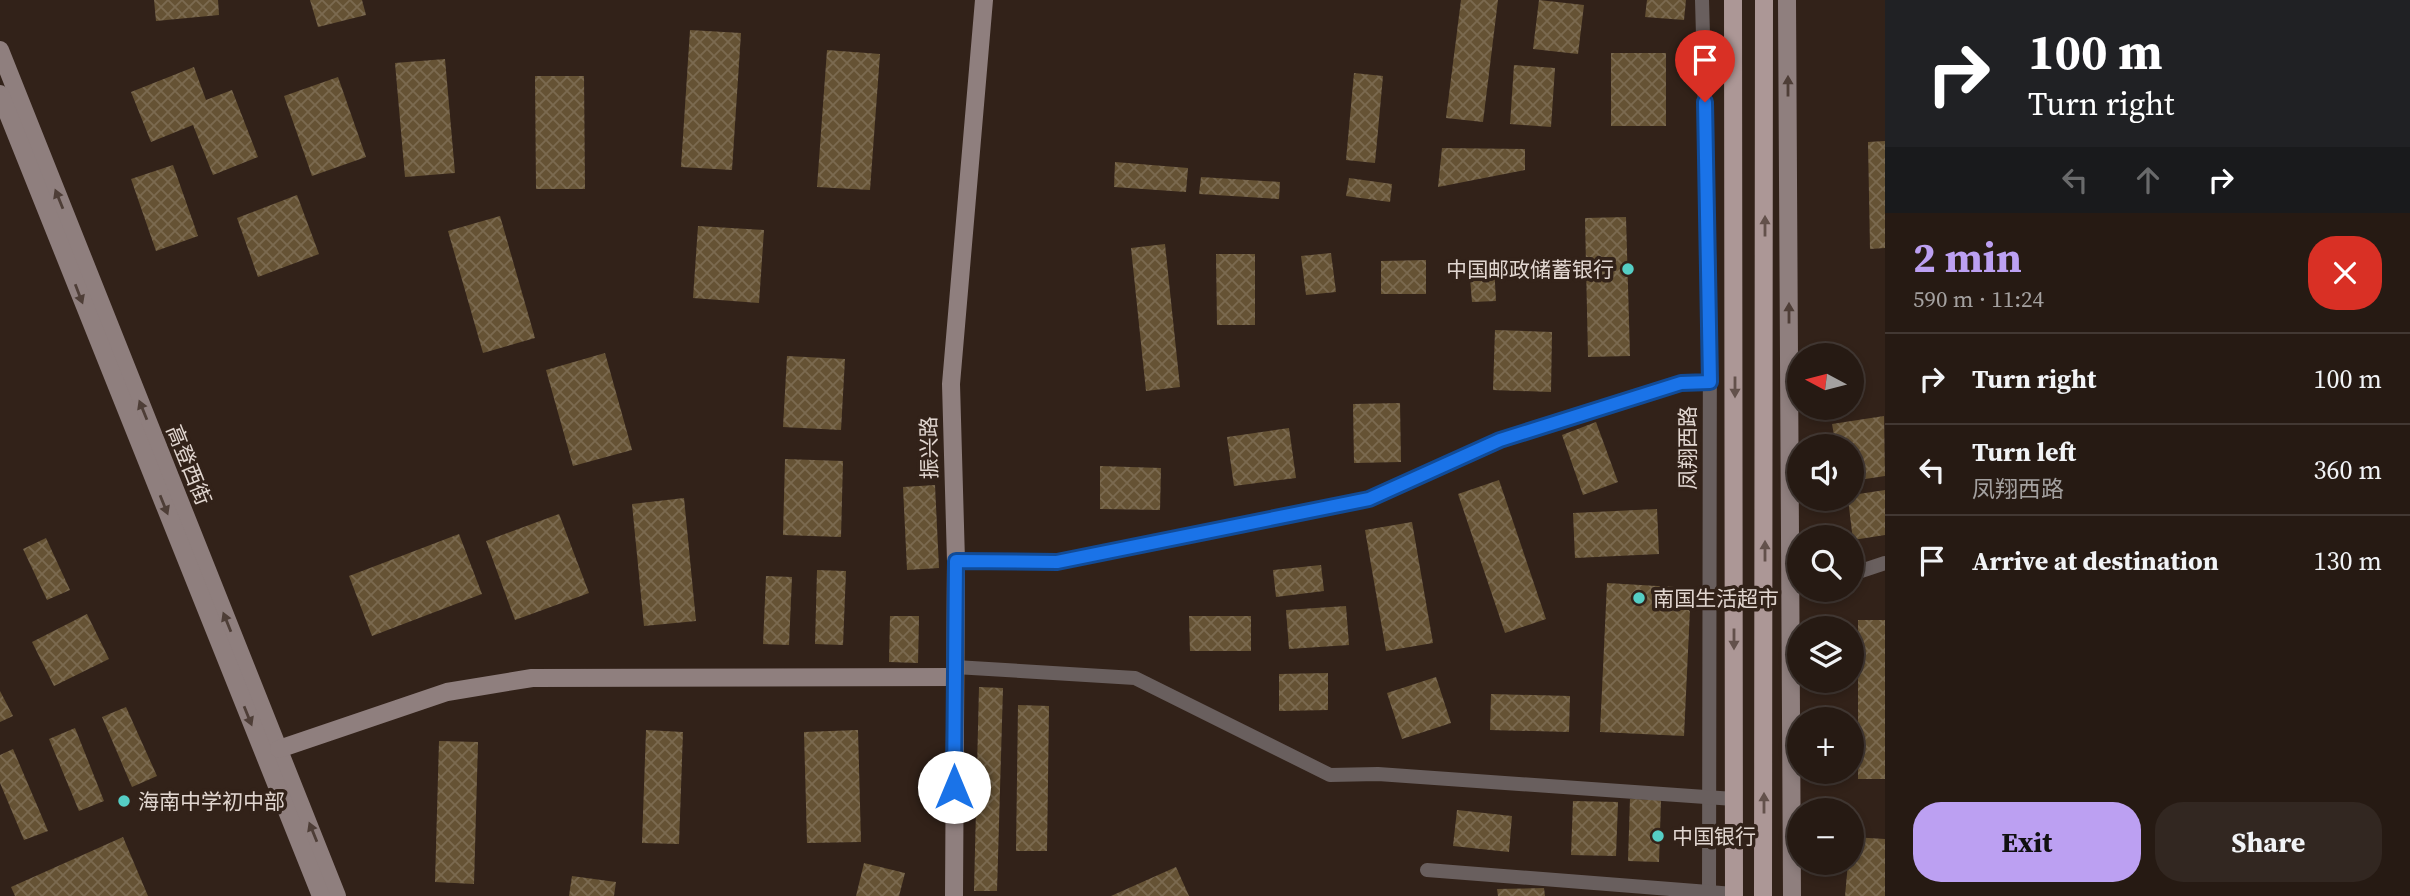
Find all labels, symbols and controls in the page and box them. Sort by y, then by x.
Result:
text: 100 m [2028,18,2163,85]
icon: right [1913,28,2004,119]
pin [1675,30,1735,102]
icon: arrive [1686,41,1724,79]
one-way arrow [1782,75,1794,97]
text: Turn right [2028,82,2174,126]
icon: left [2056,161,2094,199]
icon: ahead [2129,161,2167,199]
icon: right [2202,161,2240,199]
one-way arrow [53,188,64,209]
one-way arrow [1759,215,1771,237]
text: 2 min [1913,228,2022,286]
button: close [2308,236,2382,310]
place label: 中国邮政储蓄银行 [1446,255,1614,284]
marker: 中国邮政储蓄银行 [1620,261,1636,277]
text: 590 m · 11:24 [1913,283,2044,315]
one-way arrow [73,284,84,305]
one-way arrow [1783,302,1795,324]
north arrow [1787,343,1864,420]
map controls [1787,343,1864,875]
icon: right [1913,360,1951,398]
text: Turn right [1972,361,2096,397]
text: 100 m [2314,361,2382,397]
one-way arrow [1729,376,1741,398]
one-way arrow [137,400,148,421]
street label: 凤翔西路 [1673,406,1702,490]
street label: 振兴路 [914,416,944,480]
street label: 高登西街 [160,421,218,509]
button: sound [1787,434,1864,511]
text: Turn left [1972,434,2076,470]
icon: left [1913,451,1951,489]
text: 360 m [2314,452,2382,488]
text: 凤翔西路 [1972,473,2064,505]
one-way arrow [158,495,169,516]
button: search [1787,525,1864,602]
one-way arrow [1759,540,1771,562]
icon: arrive [1913,542,1951,580]
text: Arrive at destination [1972,543,2219,579]
text: 130 m [2314,543,2382,579]
place label: 南国生活超市 [1653,584,1779,613]
marker: 南国生活超市 [1631,590,1647,606]
one-way arrow [221,611,232,632]
button: layers [1787,616,1864,693]
one-way arrow [1728,628,1740,650]
one-way arrow [243,706,254,727]
button: + [1787,707,1864,784]
position arrow [917,750,991,824]
place label: 海南中学初中部 [138,787,285,816]
one-way arrow [1758,792,1770,814]
marker: 海南中学初中部 [116,793,132,809]
button: − [1787,798,1864,875]
button: Exit [1913,802,2141,882]
button: Share [2155,802,2382,882]
one-way arrow [307,822,318,843]
place label: 中国银行 [1672,822,1756,851]
marker: 中国银行 [1650,828,1666,844]

